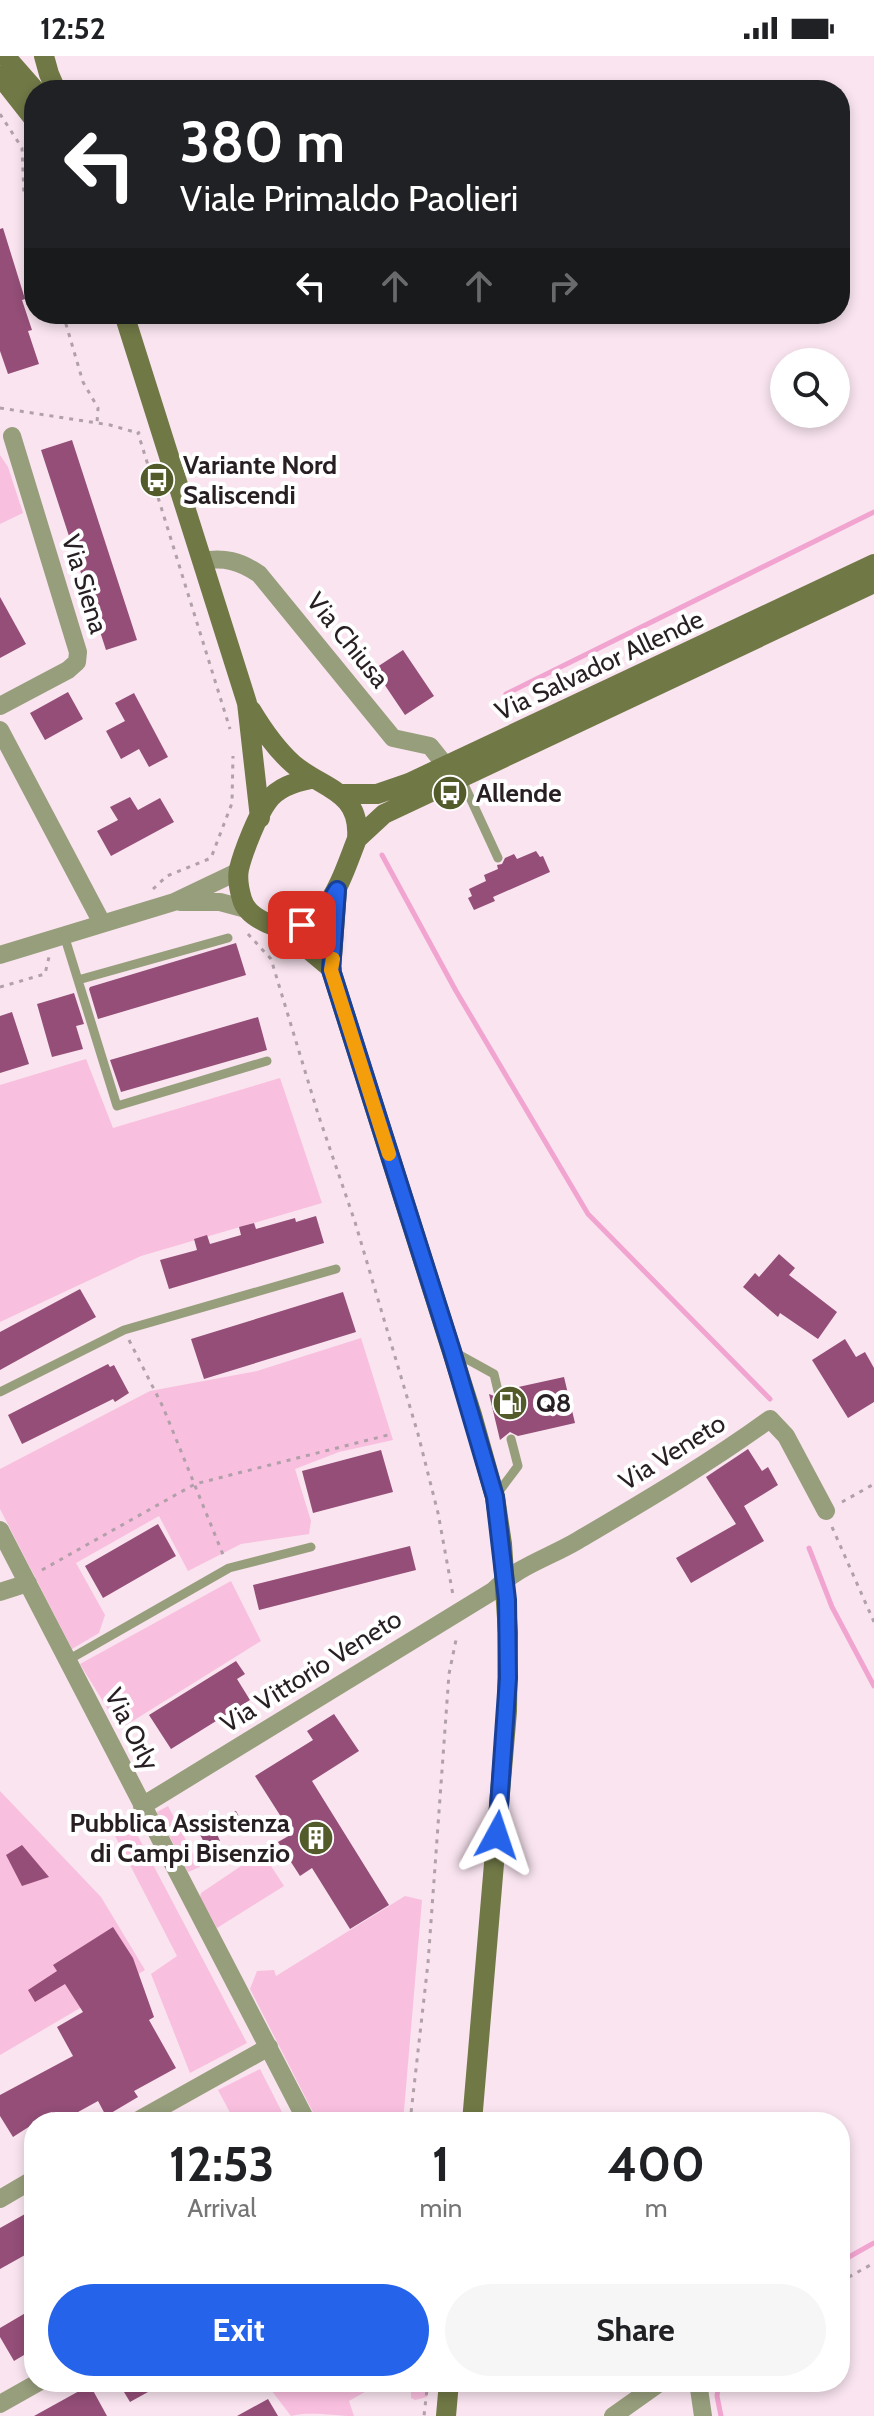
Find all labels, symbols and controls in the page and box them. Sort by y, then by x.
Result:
text: 12:52 [40,10,106,47]
text: 380 m [180,108,345,176]
icon: left [48,112,152,216]
text: Viale Primaldo Paolieri [180,176,518,220]
icon: left [289,264,333,308]
icon: ahead [373,264,417,308]
icon: ahead [457,264,501,308]
icon: right [541,264,585,308]
map controls [770,348,850,428]
button: search [770,348,850,428]
place label: Variante Nord Saliscendi [183,449,337,511]
bus stop icon: Variante Nord Saliscendi [138,461,176,499]
street label: Via Siena [55,531,115,638]
street label: Via Chiusa [300,586,396,695]
street label: Via Salvador Allende [490,603,708,727]
bus stop icon: Allende [431,774,469,812]
place label: Allende [476,777,562,809]
pin [268,891,336,959]
icon: arrive [280,903,324,947]
fuel station icon: Q8 [491,1384,529,1422]
place label: Q8 [536,1387,571,1419]
street label: Via Veneto [613,1407,731,1497]
street label: Via Vittorio Veneto [215,1602,407,1740]
street label: Via Orly [98,1683,166,1775]
position arrow [455,1793,539,1877]
place label: Pubblica Assistenza di Campi Bisenzio [69,1807,290,1869]
building icon: Pubblica Assistenza di Campi Bisenzio [297,1819,335,1857]
text: 12:53 [169,2135,274,2193]
text: 1 [432,2135,450,2193]
text: 400 [607,2135,705,2193]
text: Arrival [187,2192,256,2224]
text: min [419,2192,462,2224]
text: m [645,2192,668,2224]
button: Exit [48,2284,429,2376]
button: Share [445,2284,826,2376]

